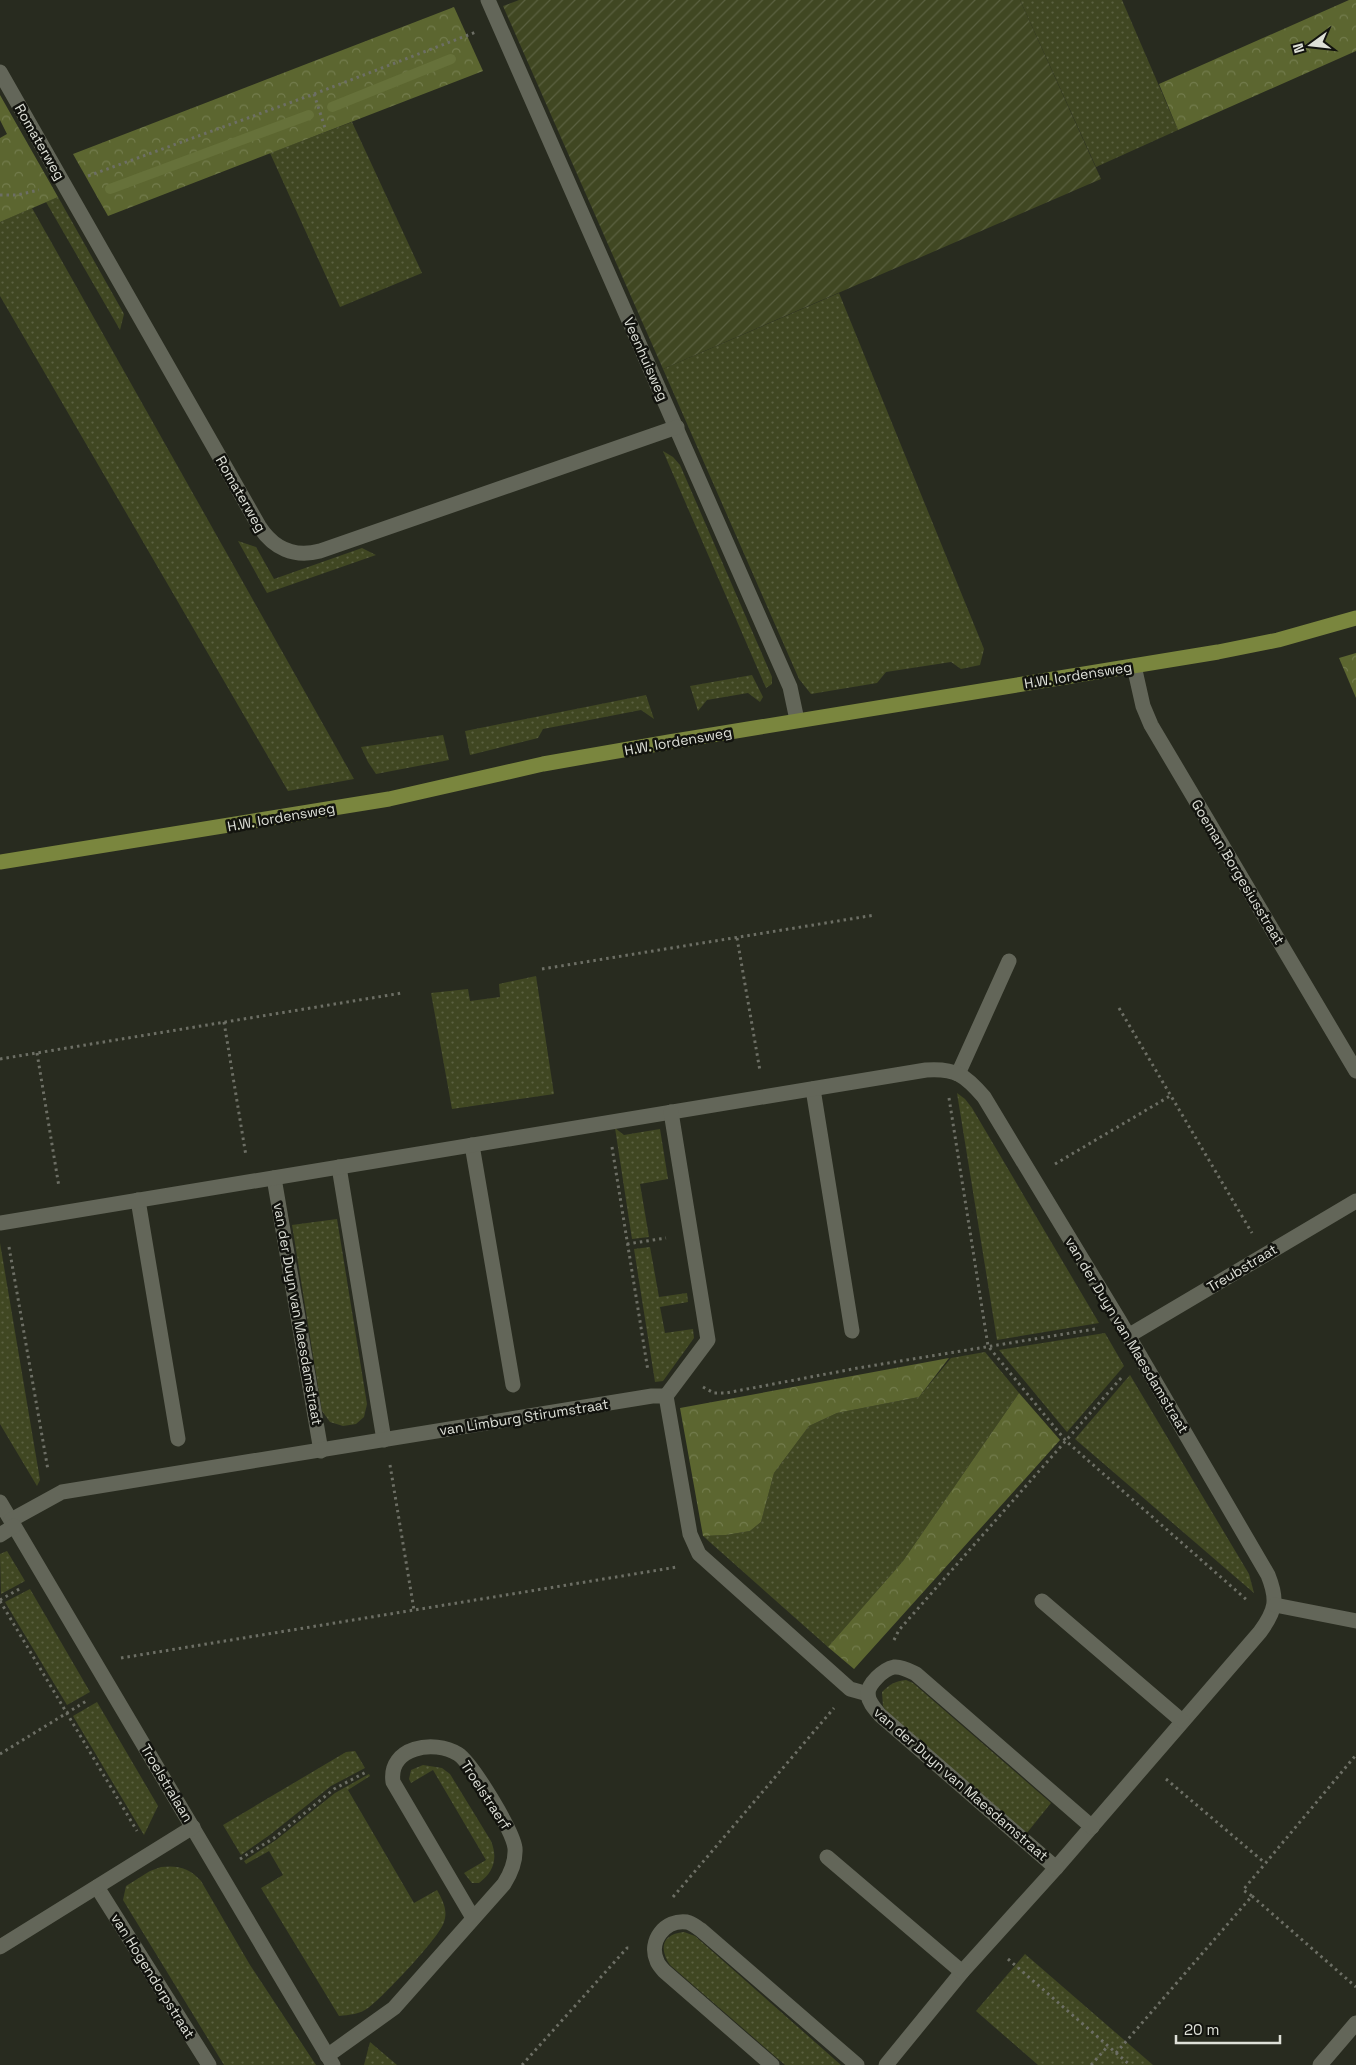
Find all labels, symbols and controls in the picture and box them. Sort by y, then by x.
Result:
north arrow [1286,20,1336,70]
text: N [1289,41,1308,55]
street label: Romaterweg [11,101,69,183]
street label: Veenhuisweg [620,315,672,403]
street label: Romaterweg [212,453,270,535]
street label: H.W. Iordensweg [1023,658,1133,692]
street label: H.W. Iordensweg [623,723,733,759]
street label: Goeman Borgesiusstraat [1187,796,1289,948]
street label: H.W. Iordensweg [226,799,336,835]
street label: van der Duyn van Maesdamstraat [270,1201,326,1427]
street label: van der Duyn van Maesdamstraat [1061,1234,1193,1436]
street label: Treubstraat [1204,1240,1280,1296]
street label: van Limburg Stirumstraat [438,1395,610,1439]
street label: van der Duyn van Maesdamstraat [870,1703,1052,1865]
street label: Troelstralaan [137,1741,197,1825]
street label: Troelstraerf [457,1757,515,1833]
street label: van Hogendorpstraat [107,1910,199,2042]
scale bar [1176,2012,1280,2044]
text: 20 m [1184,2020,1219,2039]

